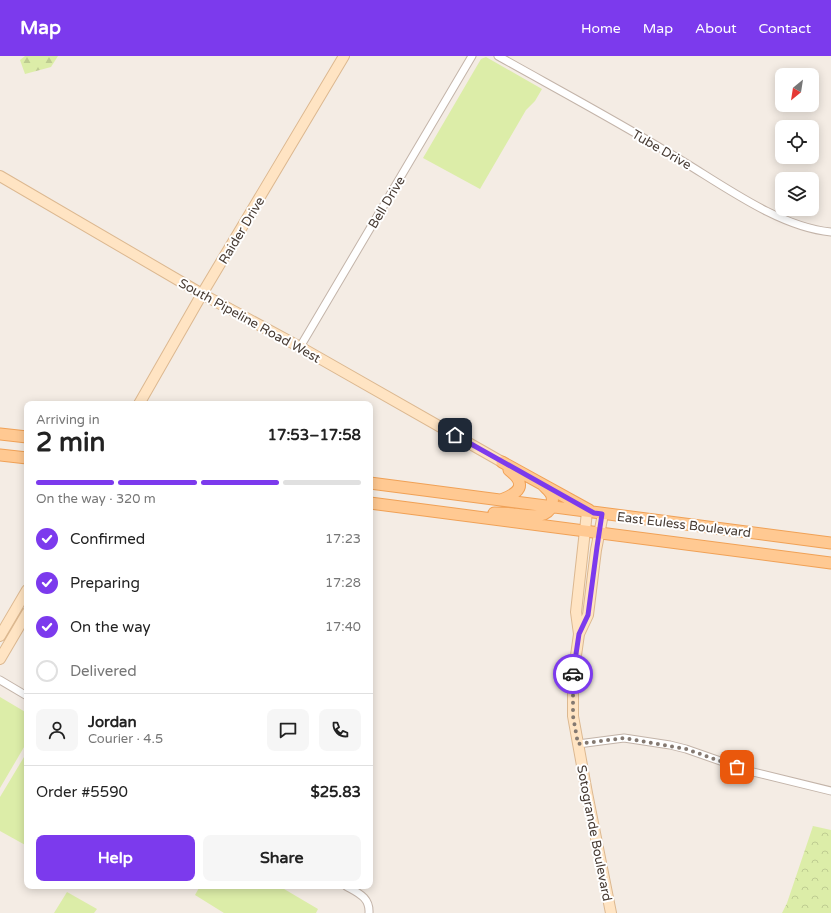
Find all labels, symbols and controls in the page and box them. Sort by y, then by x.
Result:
text: Map [20,17,61,39]
text: Home [581,20,621,37]
text: Map [643,20,673,37]
text: About [695,20,737,37]
text: Contact [759,20,811,37]
north arrow [775,68,819,112]
map controls [775,68,819,216]
button: locate [775,120,819,164]
street label: Tube Drive [629,126,694,173]
button: layers [775,172,819,216]
street label: Bell Drive [365,173,409,232]
street label: Raider Drive [215,194,268,267]
street label: South Pipeline Road West [176,275,323,367]
text: Arriving in [36,412,100,428]
pin [438,418,472,452]
icon: home [444,424,466,446]
text: 17:53–17:58 [268,426,361,444]
text: 2 min [36,427,105,458]
text: On the way · 320 m [36,491,156,507]
street label: East Euless Boulevard [616,509,752,541]
icon: check [36,528,58,550]
text: Confirmed [70,530,145,548]
text: 17:23 [325,531,361,547]
icon: check [36,572,58,594]
text: Preparing [70,574,140,592]
text: 17:28 [325,575,361,591]
icon: check [36,616,58,638]
text: On the way [70,618,150,636]
text: 17:40 [325,619,361,635]
courier [553,654,593,694]
text: Delivered [70,662,137,680]
icon: car [562,663,584,685]
button: person [36,709,78,751]
button: chat [267,709,309,751]
button: phone [319,709,361,751]
text: Jordan [88,713,137,731]
text: Courier · 4.5 [88,731,163,747]
pin [720,750,754,784]
icon: bag [726,756,748,778]
street label: Sotogrande Boulevard [573,764,615,903]
text: Order #5590 [36,783,128,801]
text: $25.83 [310,783,361,801]
button: Help [36,835,195,881]
button: Share [203,835,361,881]

